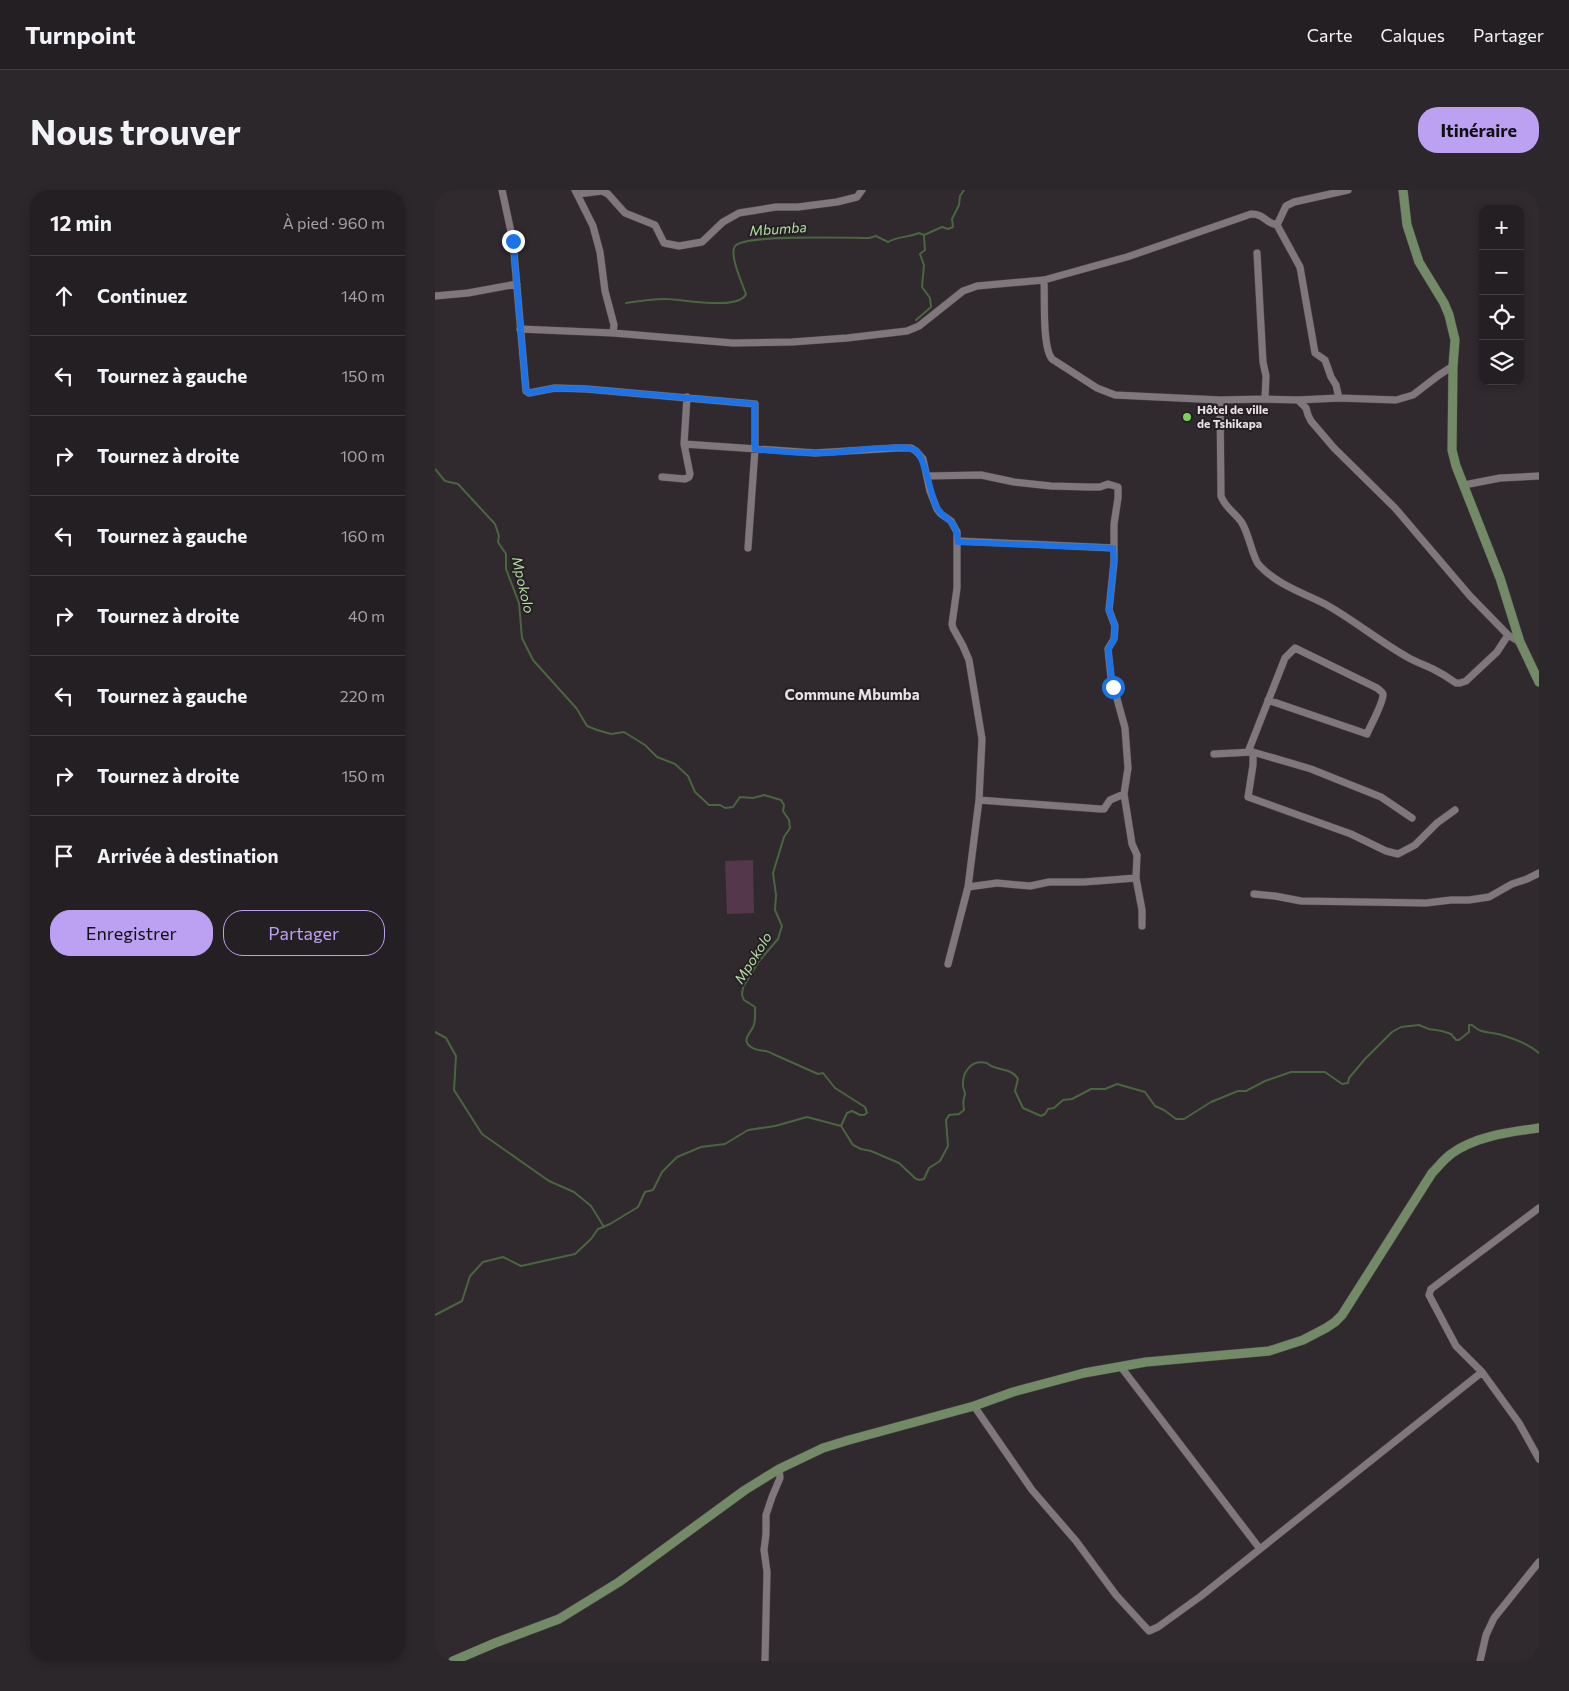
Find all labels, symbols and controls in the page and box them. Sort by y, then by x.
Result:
text: Turnpoint [25,20,136,49]
text: Carte [1307,24,1352,46]
text: Calques [1380,24,1445,46]
text: Partager [1473,24,1544,46]
button: Itinéraire [1418,107,1539,153]
text: Nous trouver [30,109,241,152]
map controls [1479,205,1524,385]
button: + [1479,205,1524,250]
text: 12 min [50,210,112,235]
text: À pied · 960 m [283,213,385,232]
water label: Mbumba [749,218,807,239]
route end [502,230,525,253]
button: − [1479,250,1524,295]
icon: ahead [50,282,78,310]
text: Continuez [97,284,187,307]
text: 140 m [341,286,385,305]
button: locate [1479,295,1524,340]
button: layers [1479,340,1524,385]
icon: left [50,362,78,390]
text: Tournez à gauche [97,364,247,387]
text: 150 m [342,366,385,385]
place label: Hôtel de ville de Tshikapa [1197,402,1268,430]
marker: Hôtel de ville de Tshikapa [1181,411,1193,423]
icon: right [50,442,78,470]
text: Tournez à droite [97,444,239,467]
text: 100 m [340,446,385,465]
icon: left [50,522,78,550]
text: Tournez à gauche [97,524,247,547]
text: 160 m [341,526,385,545]
water label: Mpokolo [509,555,538,615]
icon: right [50,602,78,630]
text: Tournez à droite [97,604,239,627]
text: 40 m [348,606,385,625]
route start [1102,676,1125,699]
icon: left [50,682,78,710]
text: Tournez à gauche [97,684,247,707]
district label: Commune Mbumba [784,685,920,703]
text: 220 m [340,686,385,705]
icon: right [50,762,78,790]
text: Tournez à droite [97,764,239,787]
text: 150 m [342,766,385,785]
icon: arrive [50,842,78,870]
text: Arrivée à destination [97,844,279,867]
button: Enregistrer [50,910,213,956]
button: Partager [223,910,385,956]
water label: Mpokolo [730,929,775,987]

